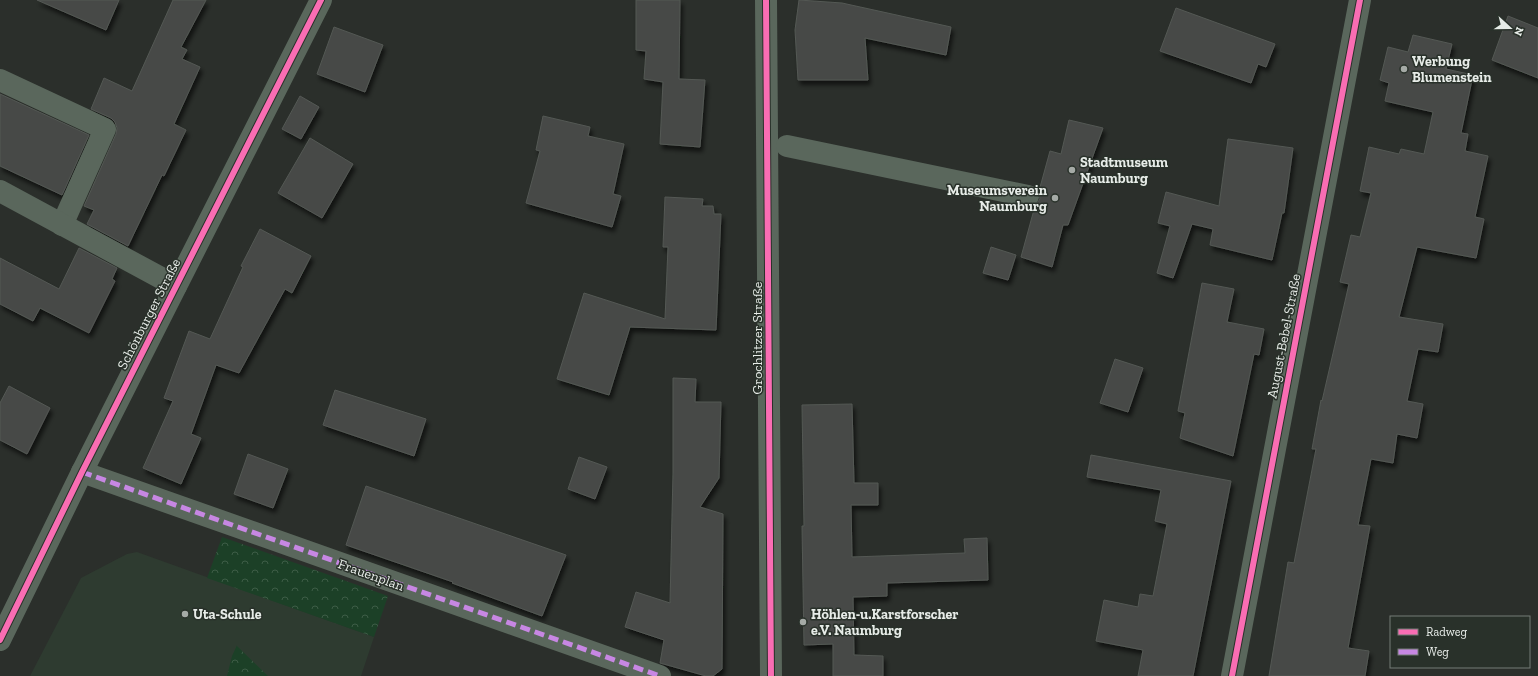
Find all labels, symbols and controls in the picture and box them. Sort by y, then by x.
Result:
north arrow [1490,8,1530,48]
text: N [1511,25,1526,38]
place label: Werbung Blumenstein [1412,53,1492,86]
marker: Werbung Blumenstein [1399,64,1409,74]
place label: Stadtmuseum Naumburg [1080,154,1169,187]
marker: Stadtmuseum Naumburg [1067,165,1077,175]
place label: Museumsverein Naumburg [947,182,1048,215]
marker: Museumsverein Naumburg [1050,193,1060,203]
street label: Schönburger Straße [114,255,185,372]
street label: August-Bebel-Straße [1264,272,1304,400]
street label: Grochlitzer Straße [749,281,766,394]
street label: Frauenplan [336,555,406,595]
place label: Uta-Schule [193,606,262,623]
place label: Höhlen-u.Karstforscher e.V. Naumburg [811,606,958,639]
marker: Uta-Schule [180,609,190,619]
legend [1390,616,1530,668]
marker: Höhlen-u.Karstforscher e.V. Naumburg [798,617,808,627]
text: Radweg [1426,625,1467,639]
text: Weg [1426,645,1449,659]

